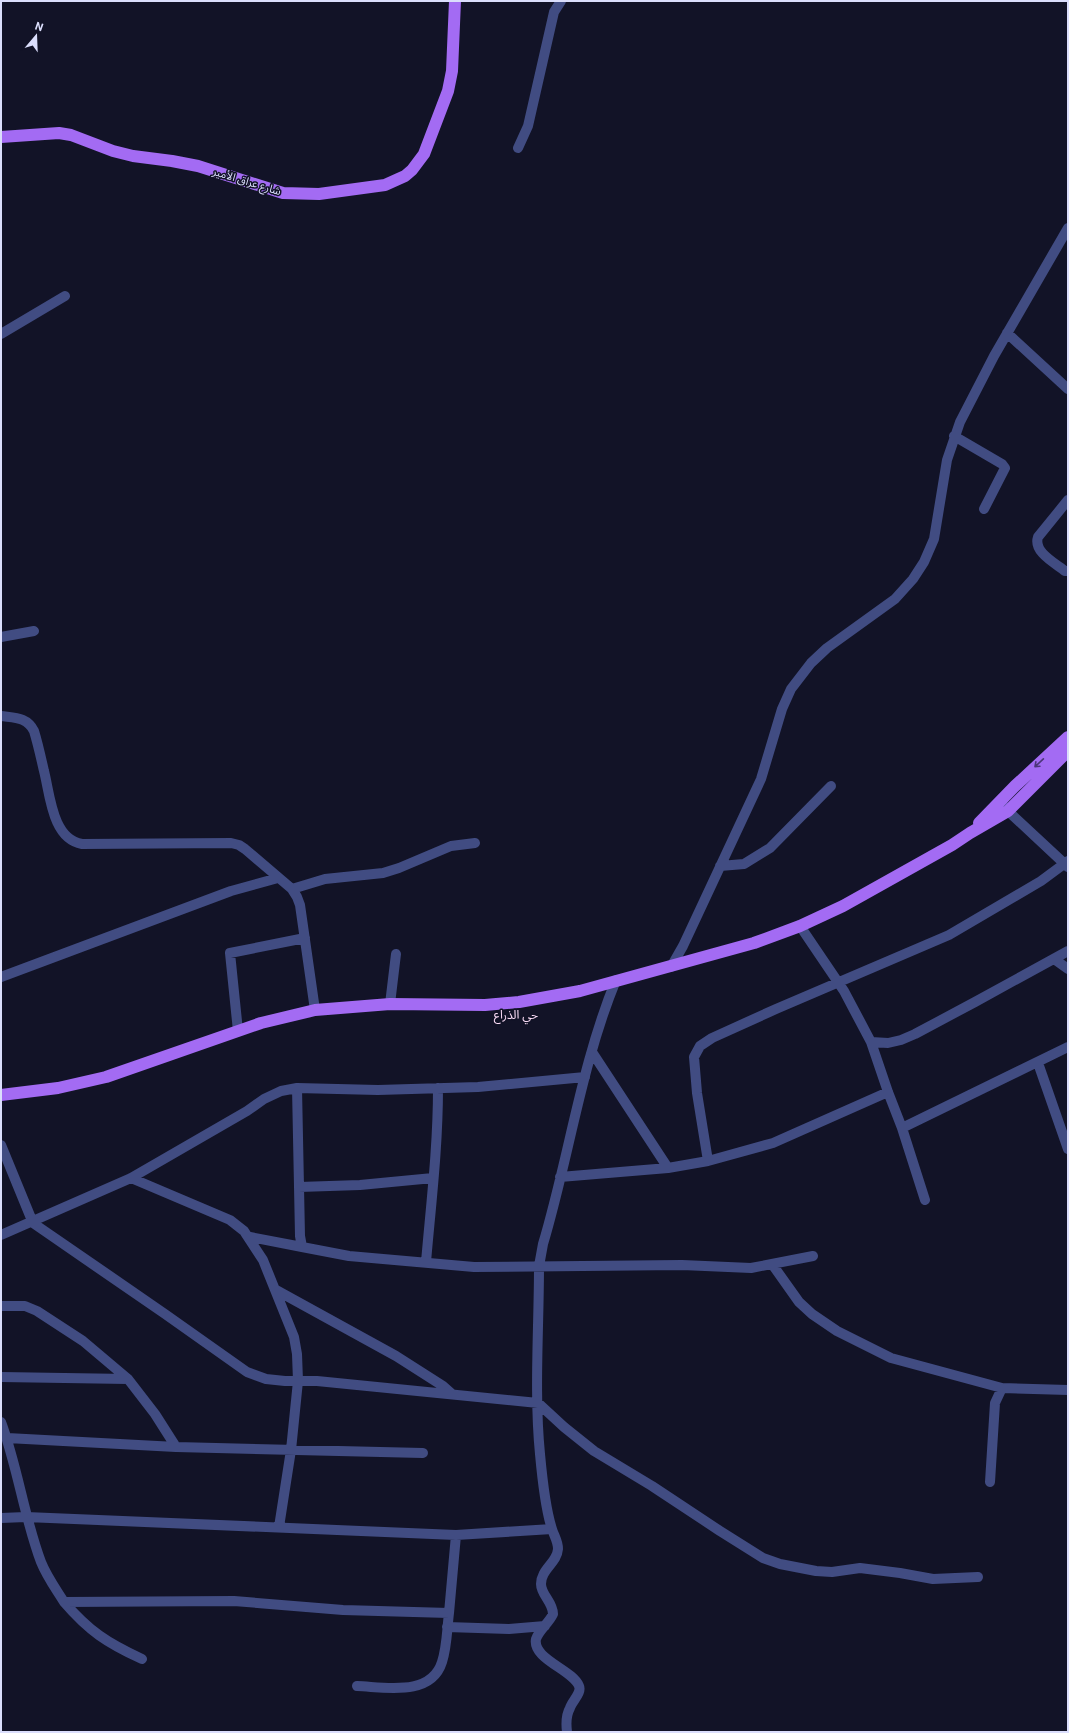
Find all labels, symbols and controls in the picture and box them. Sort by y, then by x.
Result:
north arrow [16,16,56,56]
text: N [33,20,45,35]
street label: شارع عراق الأمير [210,165,283,199]
one-way arrow [1034,758,1044,768]
district label: حي الذراع [494,1008,538,1025]

